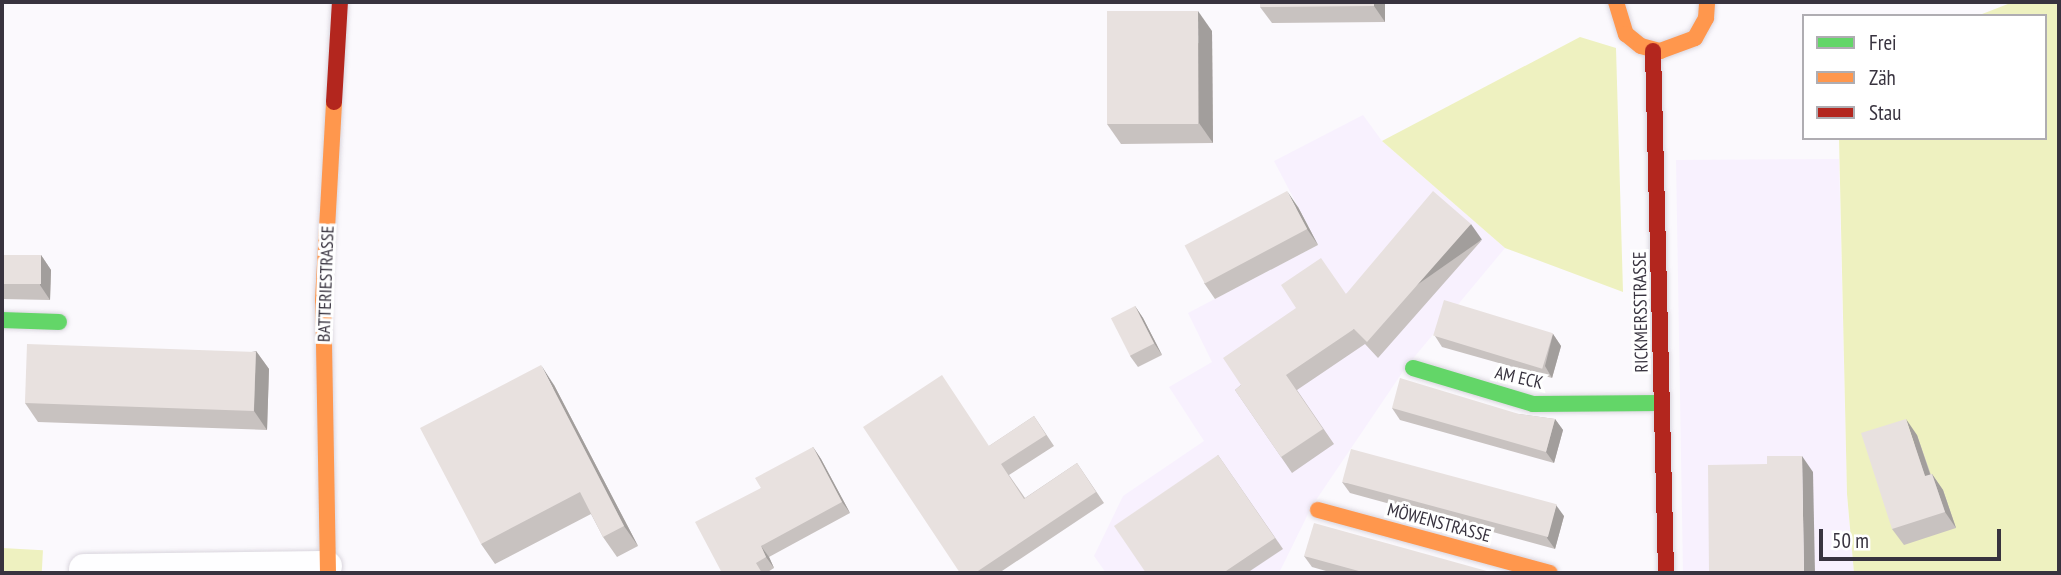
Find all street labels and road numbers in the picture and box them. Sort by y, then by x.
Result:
street label: BATTERIESTRASSE [313,225,339,343]
street label: RICKMERSSTRASSE [1629,251,1653,373]
street label: AM ECK [1493,362,1545,394]
street label: MÖWENSTRASSE [1385,499,1493,547]

